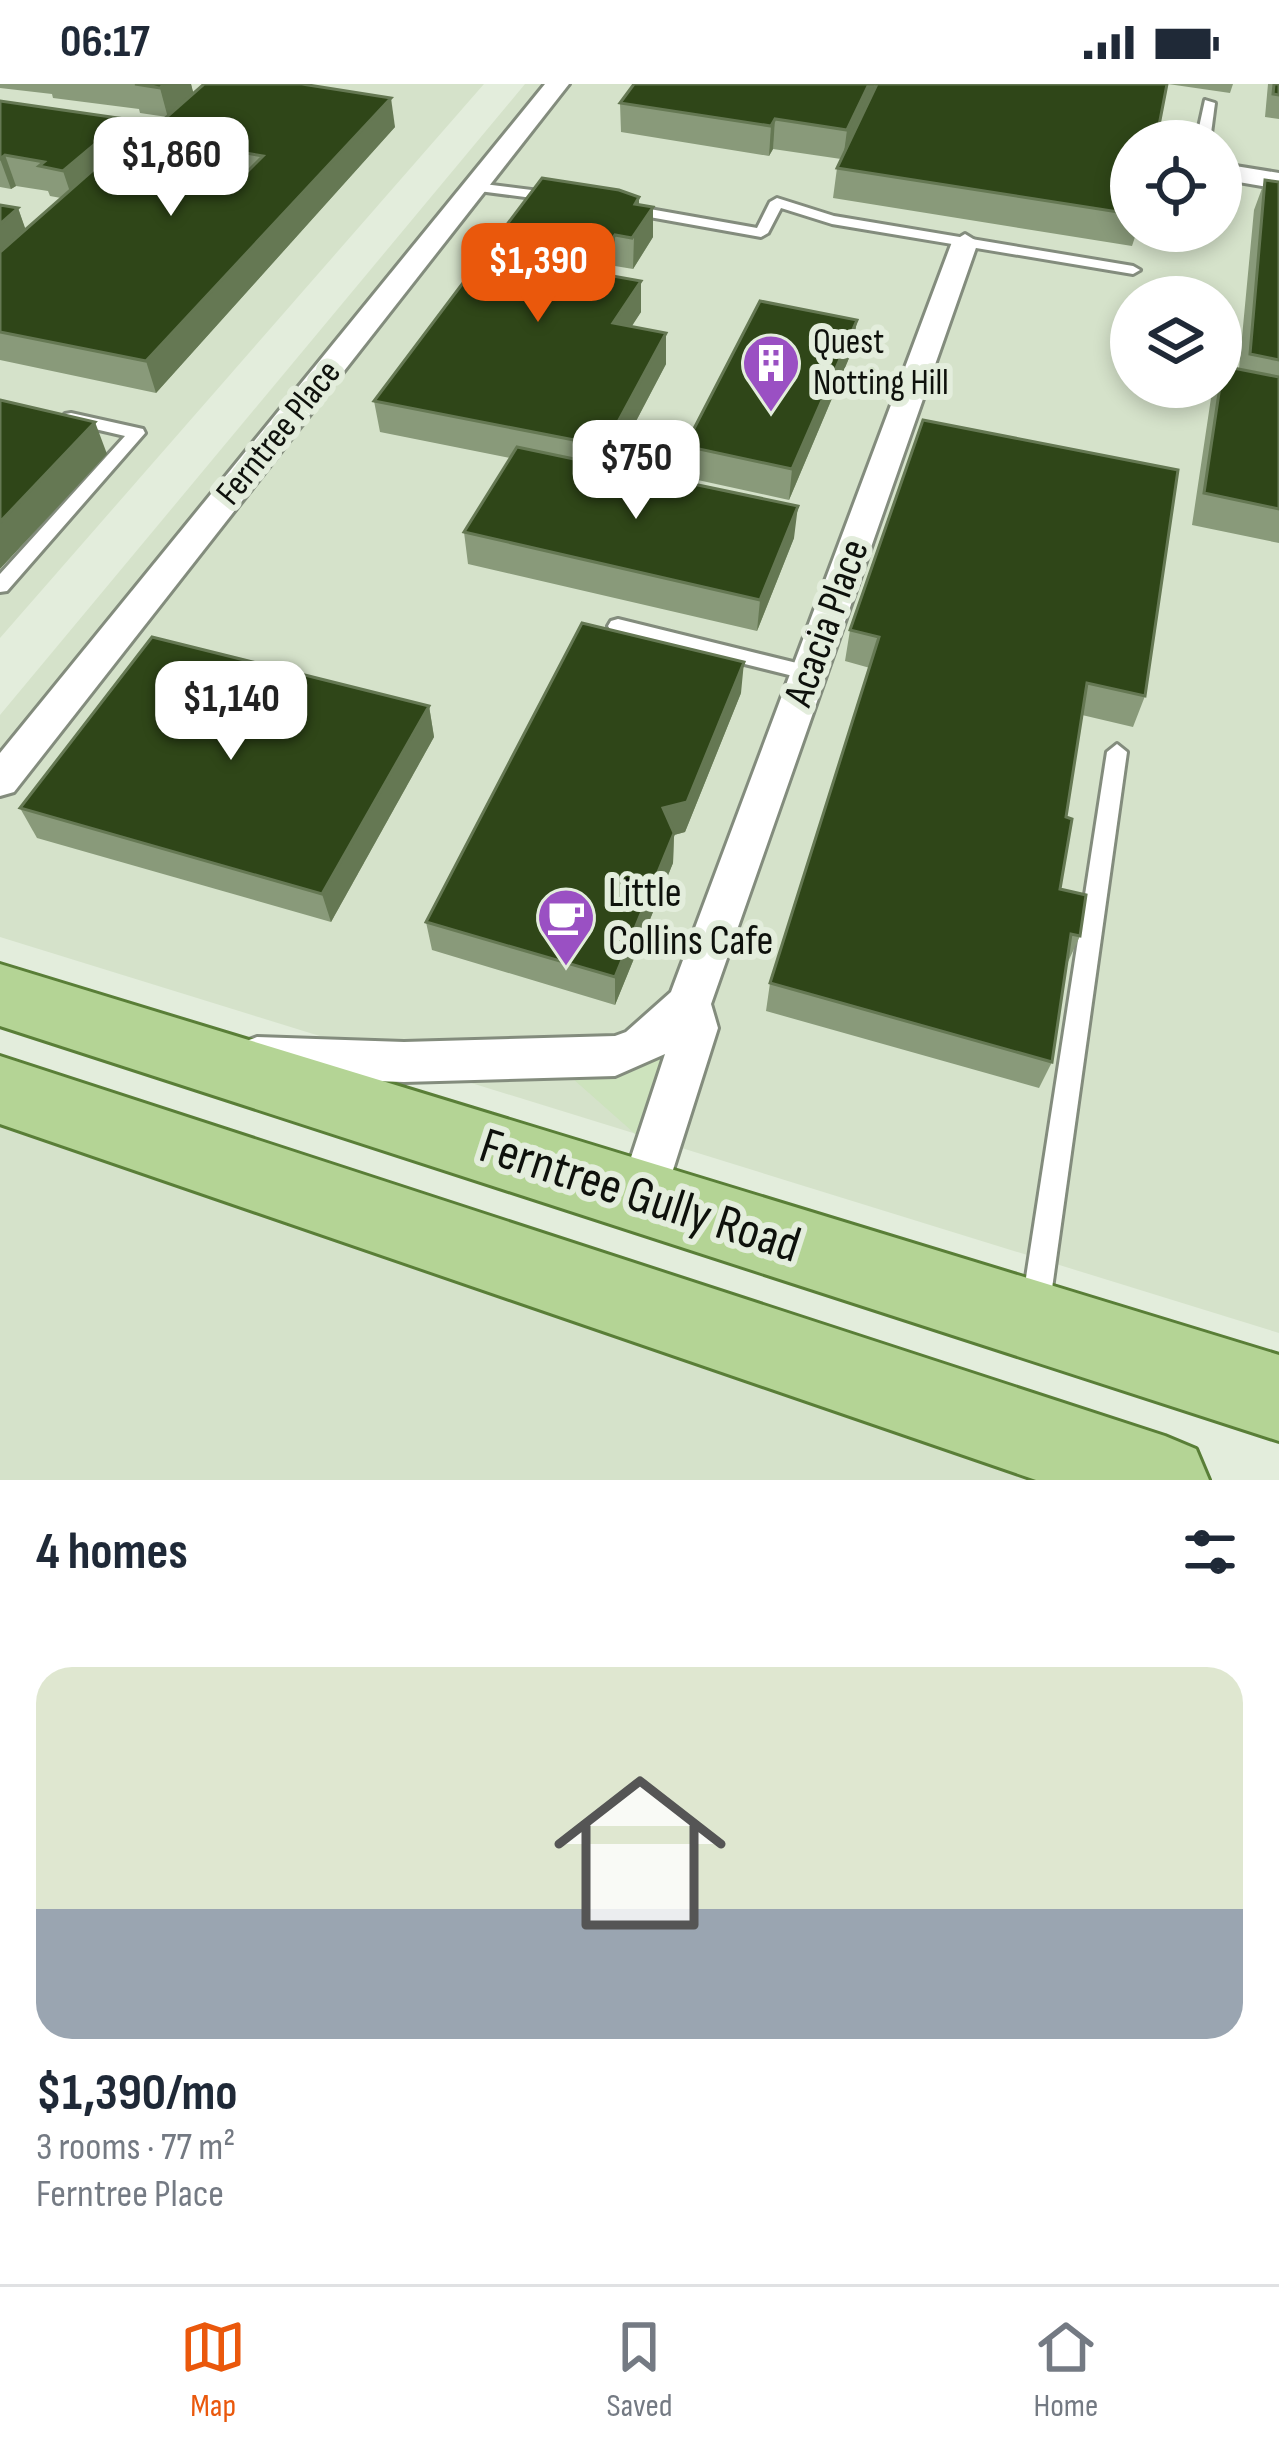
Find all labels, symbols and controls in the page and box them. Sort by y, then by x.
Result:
text: 06:17 [60,15,150,70]
pin: $1,860 [73,117,269,219]
map controls [1110,120,1242,408]
button: locate [1110,120,1242,252]
text: $1,860 [121,132,221,179]
pin: $1,390 [440,223,636,325]
text: $1,390 [488,238,588,285]
button: layers [1110,276,1242,408]
place label: Quest Notting Hill [813,321,949,405]
building icon: Quest Notting Hill [740,332,802,414]
street label: Ferntree Place [208,352,350,514]
pin: $750 [565,420,707,522]
text: $750 [600,435,672,482]
street label: Acacia Place [773,533,881,714]
pin: $1,140 [133,661,329,763]
text: $1,140 [182,676,280,723]
place label: Little Collins Cafe [608,868,773,967]
cafe icon: Little Collins Cafe [535,886,597,968]
street label: Ferntree Gully Road [472,1116,808,1276]
icon: filters [1177,1519,1243,1585]
text: 4 homes [36,1522,188,1583]
icon: home [532,1745,748,1961]
text: $1,390/mo [36,2063,238,2124]
text: 3 rooms · 77 m² [36,2124,235,2171]
text: Ferntree Place [36,2171,224,2218]
tab: Map [180,2314,246,2426]
tab: Saved [606,2314,673,2426]
tab: Home [1033,2314,1099,2426]

